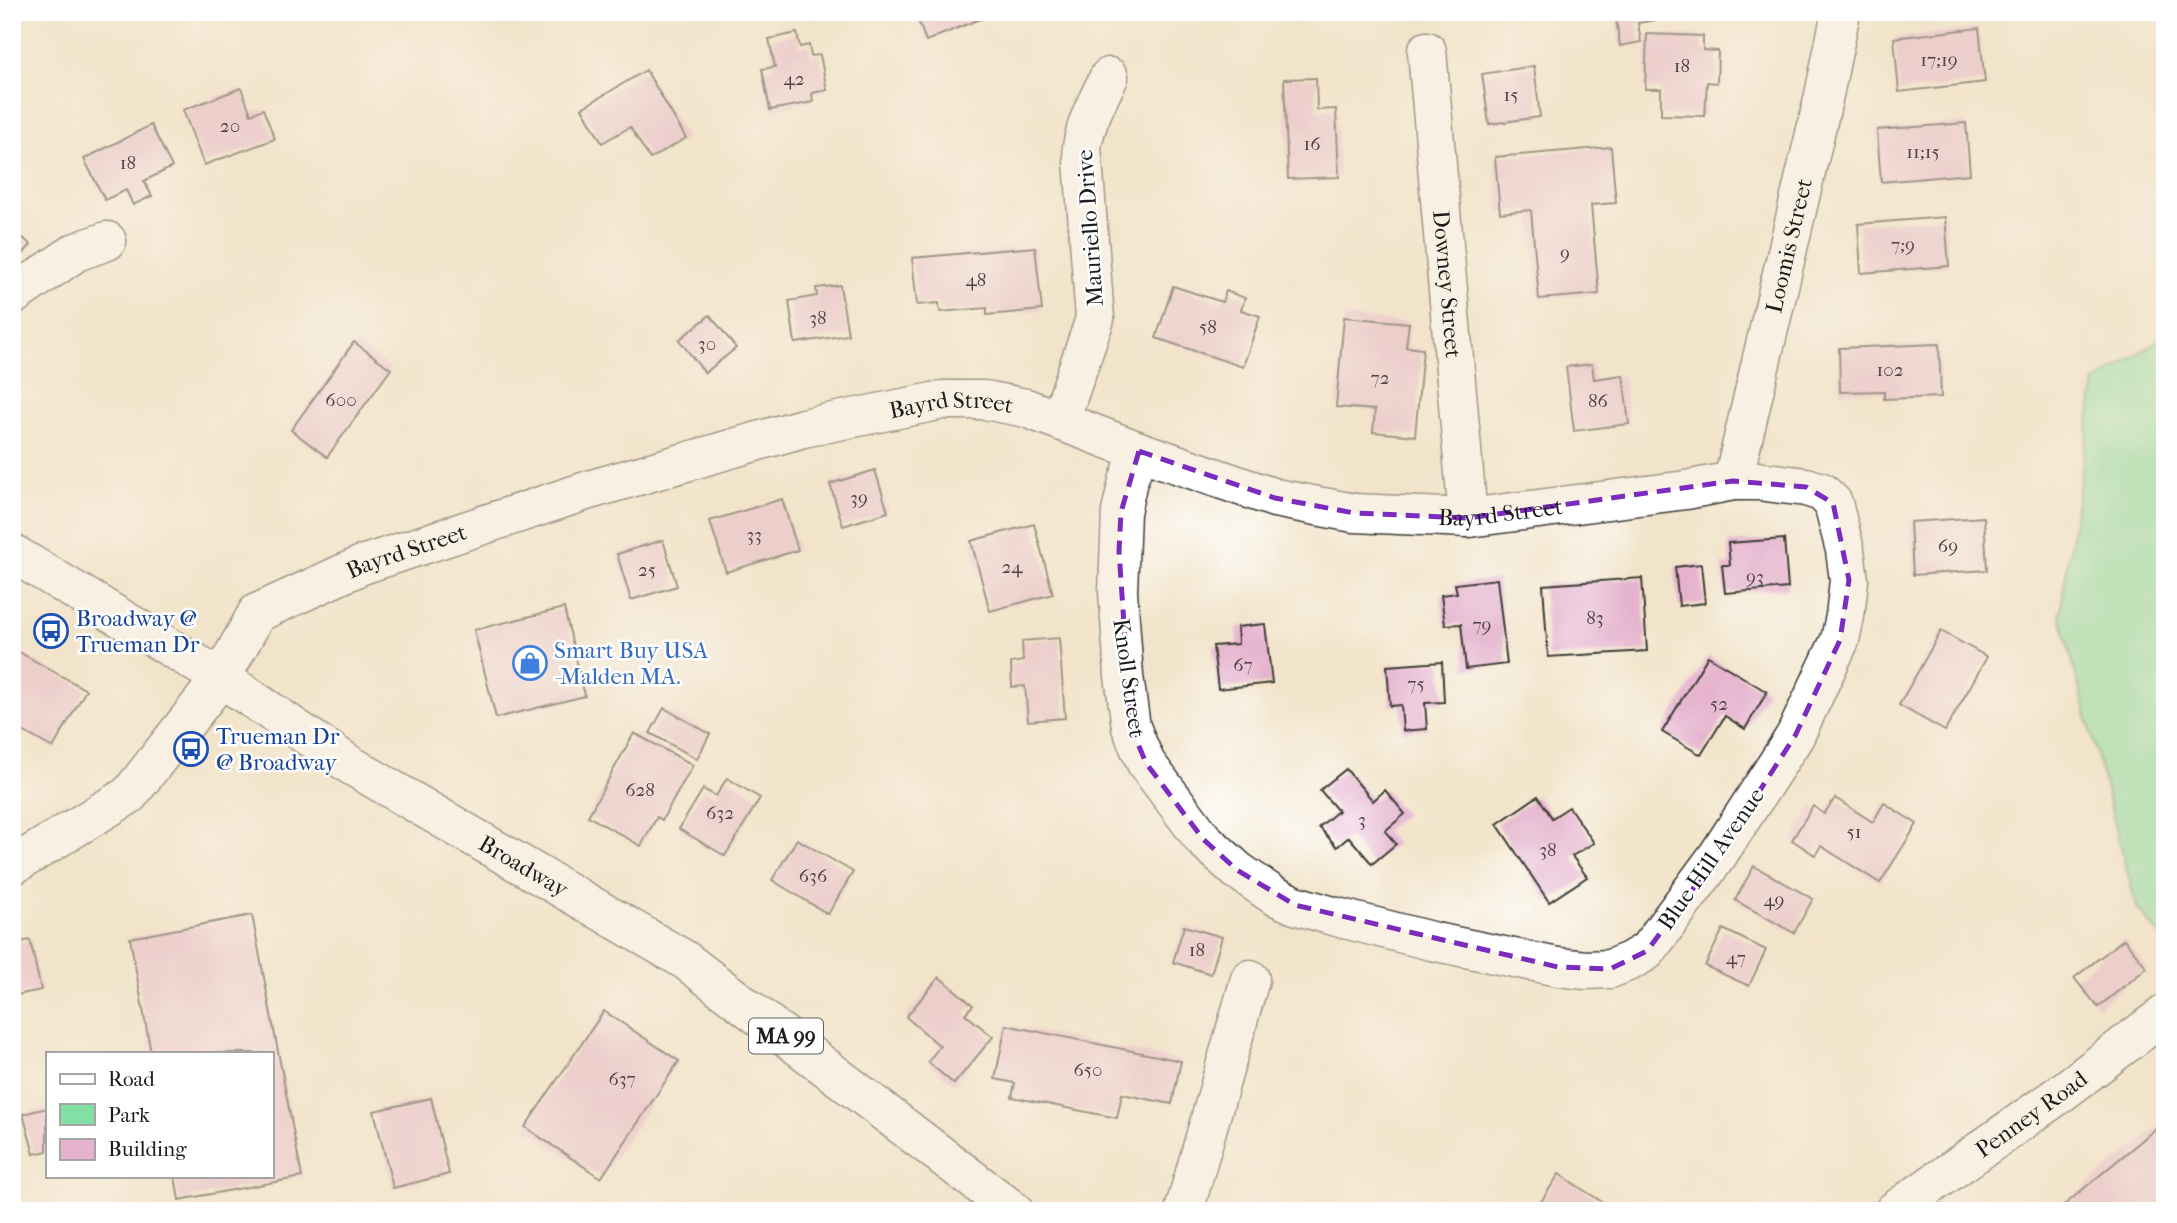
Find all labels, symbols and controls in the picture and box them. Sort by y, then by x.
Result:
house number: 17;19 [1920,49,1958,71]
house number: 18 [1674,55,1690,77]
house number: 42 [784,68,805,90]
house number: 15 [1504,84,1518,106]
house number: 20 [220,115,240,137]
house number: 16 [1304,133,1321,155]
house number: 11;15 [1906,141,1940,163]
street label: Mauriello Drive [1071,148,1109,308]
house number: 18 [120,152,136,174]
street label: Loomis Street [1760,176,1818,315]
street label: Downey Street [1428,209,1467,359]
house number: 7;9 [1891,234,1915,256]
house number: 9 [1560,242,1570,264]
house number: 48 [966,269,986,291]
house number: 38 [809,307,827,329]
house number: 58 [1199,316,1217,338]
house number: 30 [698,333,716,355]
house number: 102 [1877,359,1904,381]
house number: 72 [1371,367,1390,389]
street label: Bayrd Street [887,386,1016,424]
house number: 600 [325,389,357,411]
house number: 86 [1588,390,1609,412]
house number: 39 [850,487,868,509]
street label: Bayrd Street [1438,492,1564,532]
street label: Bayrd Street [342,518,470,584]
house number: 33 [746,524,762,546]
house number: 69 [1938,535,1958,557]
house number: 24 [1002,556,1023,578]
house number: 25 [638,559,656,581]
house number: 93 [1746,566,1764,588]
place label: Broadway @ Trueman Dr [76,605,200,658]
house number: 83 [1586,607,1604,629]
bus stop icon: Broadway @ Trueman Dr [32,612,70,650]
house number: 79 [1472,614,1492,636]
street label: Knoll Street [1107,617,1151,739]
place label: Smart Buy USA -Malden MA. [554,637,709,690]
shop icon: Smart Buy USA -Malden MA. [511,644,549,682]
house number: 67 [1233,654,1253,676]
house number: 75 [1407,673,1425,695]
house number: 52 [1710,693,1728,715]
place label: Trueman Dr @ Broadway [216,723,340,776]
bus stop icon: Trueman Dr @ Broadway [172,730,210,768]
house number: 628 [625,779,655,801]
street label: Blue Hill Avenue [1652,783,1770,935]
house number: 632 [706,802,734,824]
house number: 3 [1358,809,1366,831]
house number: 51 [1847,821,1862,843]
street label: Broadway [474,829,574,903]
house number: 38 [1539,839,1557,861]
house number: 636 [799,865,828,887]
house number: 49 [1763,889,1785,911]
house number: 18 [1189,939,1205,961]
house number: 47 [1726,947,1746,969]
road number: MA 99 [749,1018,823,1054]
legend [46,1052,273,1178]
house number: 650 [1074,1059,1102,1081]
street label: Penney Road [1970,1065,2093,1163]
text: Road [108,1067,155,1091]
house number: 637 [608,1068,636,1090]
text: Park [108,1103,150,1127]
text: Building [108,1137,187,1161]

